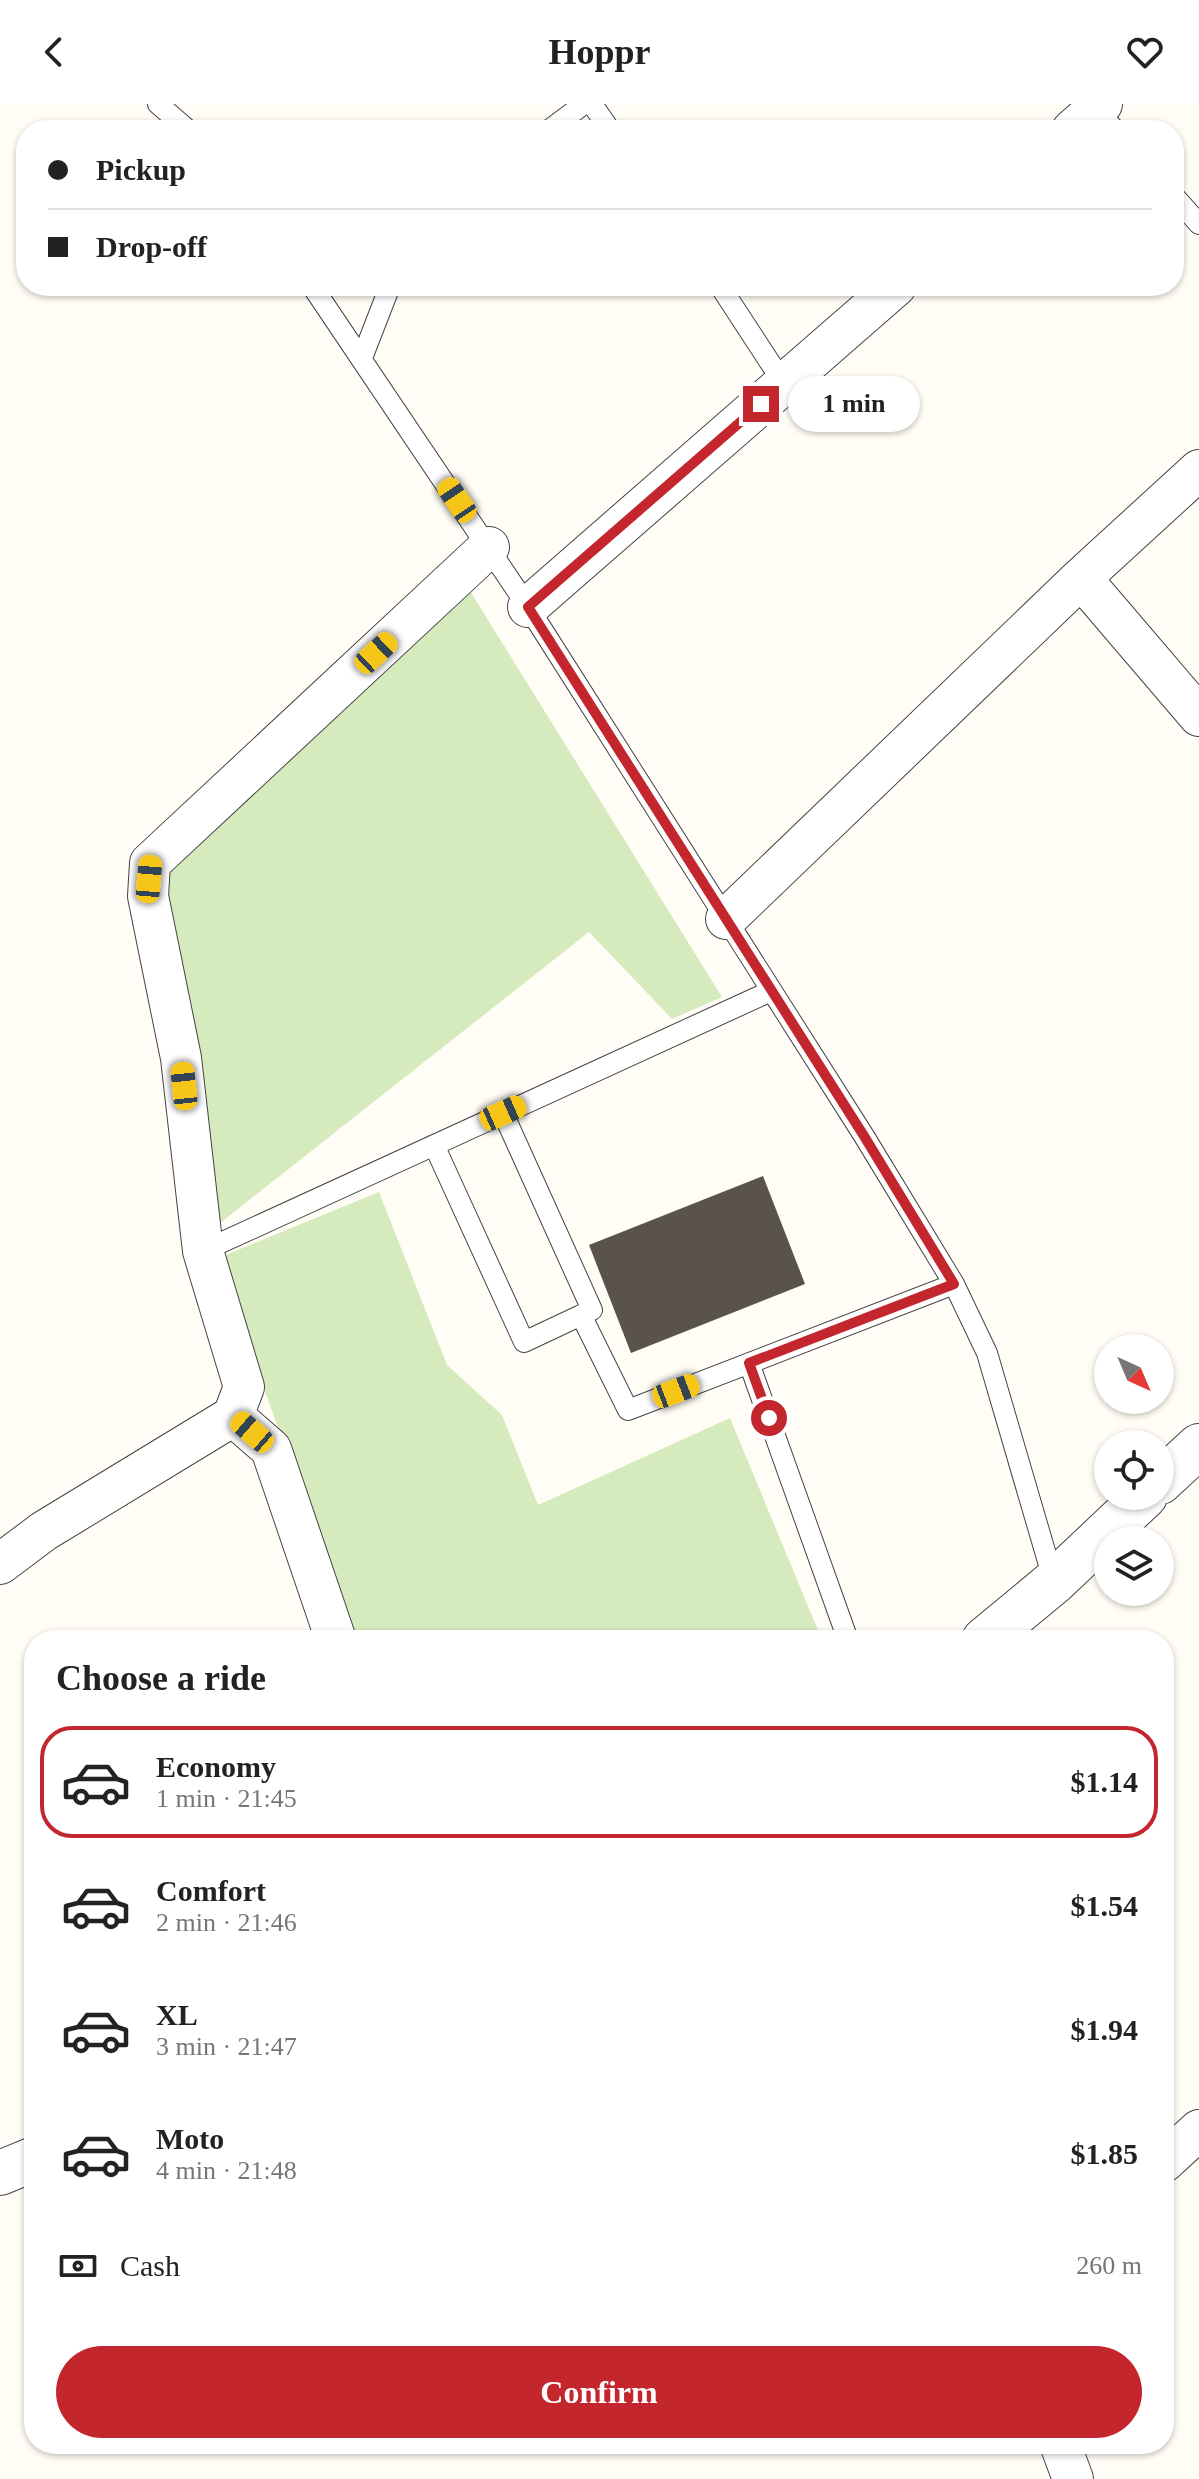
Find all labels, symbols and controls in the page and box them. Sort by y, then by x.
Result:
icon: back [32,30,76,74]
icon: heart [1123,30,1167,74]
text: Hoppr [548,32,651,72]
text: Pickup [96,153,186,186]
text: Drop-off [96,230,207,263]
callout: 1 min [789,376,921,432]
route end [743,386,779,422]
text: 1 min [823,389,885,418]
car [434,473,480,527]
car [350,628,402,678]
car [135,854,163,904]
car [170,1061,198,1111]
car [476,1092,530,1134]
north arrow [1094,1334,1174,1414]
map controls [1094,1334,1174,1606]
car [649,1371,703,1411]
route start [751,1400,787,1436]
car [226,1407,278,1457]
button: locate [1094,1430,1174,1510]
button: layers [1094,1526,1174,1606]
text: Choose a ride [56,1658,266,1698]
icon: car [60,1746,132,1818]
text: Economy [156,1750,276,1783]
text: $1.14 [1071,1765,1138,1798]
text: 1 min · 21:45 [156,1784,297,1813]
icon: car [60,1870,132,1942]
text: Comfort [156,1874,266,1907]
text: $1.54 [1071,1889,1138,1922]
text: 2 min · 21:46 [156,1908,297,1937]
icon: car [60,1994,132,2066]
text: XL [156,1998,198,2031]
text: $1.94 [1071,2013,1138,2046]
text: 3 min · 21:47 [156,2032,297,2061]
icon: car [60,2118,132,2190]
text: Moto [156,2122,224,2155]
text: $1.85 [1071,2137,1138,2170]
text: 4 min · 21:48 [156,2156,297,2185]
icon: cash [56,2244,100,2288]
text: Cash [120,2249,180,2282]
text: 260 m [1076,2251,1142,2280]
button: Confirm [56,2346,1142,2438]

